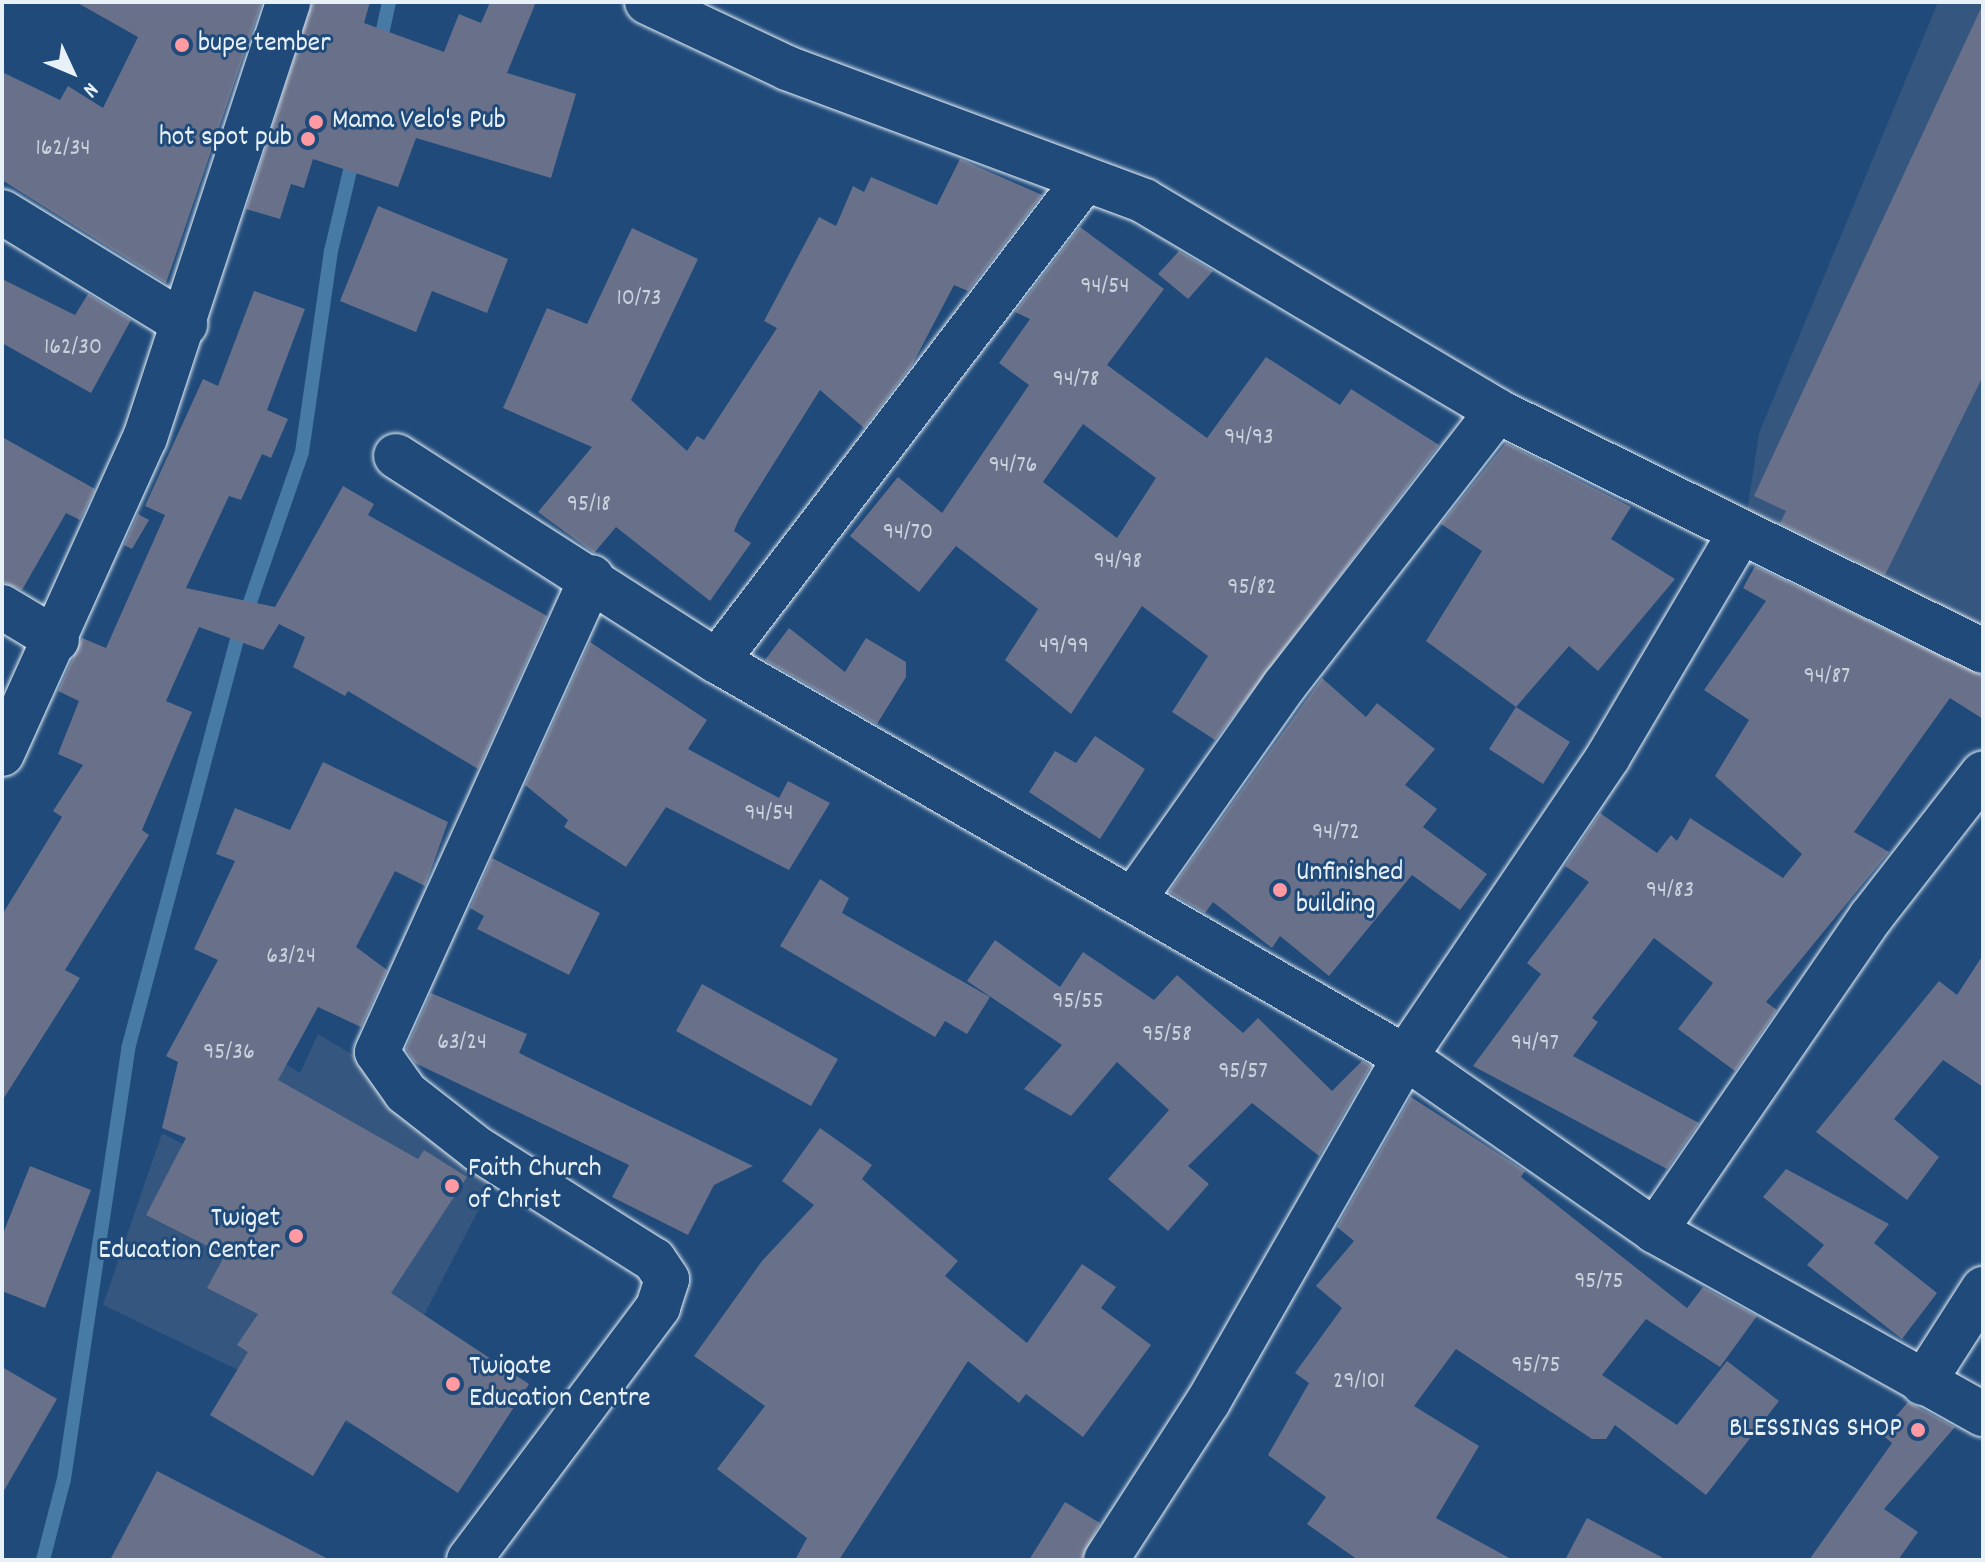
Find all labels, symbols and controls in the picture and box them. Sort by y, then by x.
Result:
place label: bupe tember [198,28,331,62]
north arrow [32,32,112,112]
marker: bupe tember [173,36,191,54]
text: N [75,74,105,104]
place label: Mama Velo's Pub [332,105,506,139]
marker: Mama Velo's Pub [307,113,325,131]
place label: hot spot pub [159,122,292,156]
marker: hot spot pub [299,130,317,148]
house number: 162/34 [36,136,90,164]
house number: 94/54 [1081,274,1129,302]
house number: 10/73 [616,286,662,314]
house number: 162/30 [44,335,102,363]
house number: 94/78 [1053,367,1099,395]
house number: 94/93 [1224,425,1274,453]
house number: 94/76 [989,453,1037,481]
house number: 95/18 [567,492,611,520]
house number: 94/70 [883,520,933,548]
house number: 94/98 [1094,549,1142,577]
house number: 95/82 [1227,575,1277,603]
house number: 49/99 [1039,634,1089,662]
house number: 94/87 [1804,664,1850,692]
house number: 94/54 [745,801,793,829]
house number: 94/72 [1312,820,1360,848]
place label: Unfinished building [1296,857,1403,923]
house number: 94/83 [1646,878,1694,906]
marker: Unfinished building [1271,881,1289,899]
house number: 63/24 [266,944,316,972]
house number: 95/55 [1052,989,1104,1017]
house number: 95/58 [1142,1022,1192,1050]
house number: 63/24 [437,1030,487,1058]
house number: 94/97 [1511,1031,1559,1059]
house number: 95/36 [203,1040,255,1068]
house number: 95/57 [1218,1059,1268,1087]
place label: Faith Church of Christ [468,1153,602,1219]
marker: Faith Church of Christ [443,1177,461,1195]
place label: Twiget Education Center [98,1203,280,1269]
marker: Twiget Education Center [287,1227,305,1245]
house number: 95/75 [1574,1269,1624,1297]
place label: Twigate Education Centre [469,1351,651,1417]
house number: 95/75 [1511,1353,1561,1381]
house number: 29/101 [1333,1369,1385,1397]
marker: Twigate Education Centre [444,1375,462,1393]
place label: BLESSINGS SHOP [1729,1413,1902,1447]
marker: BLESSINGS SHOP [1909,1421,1927,1439]

